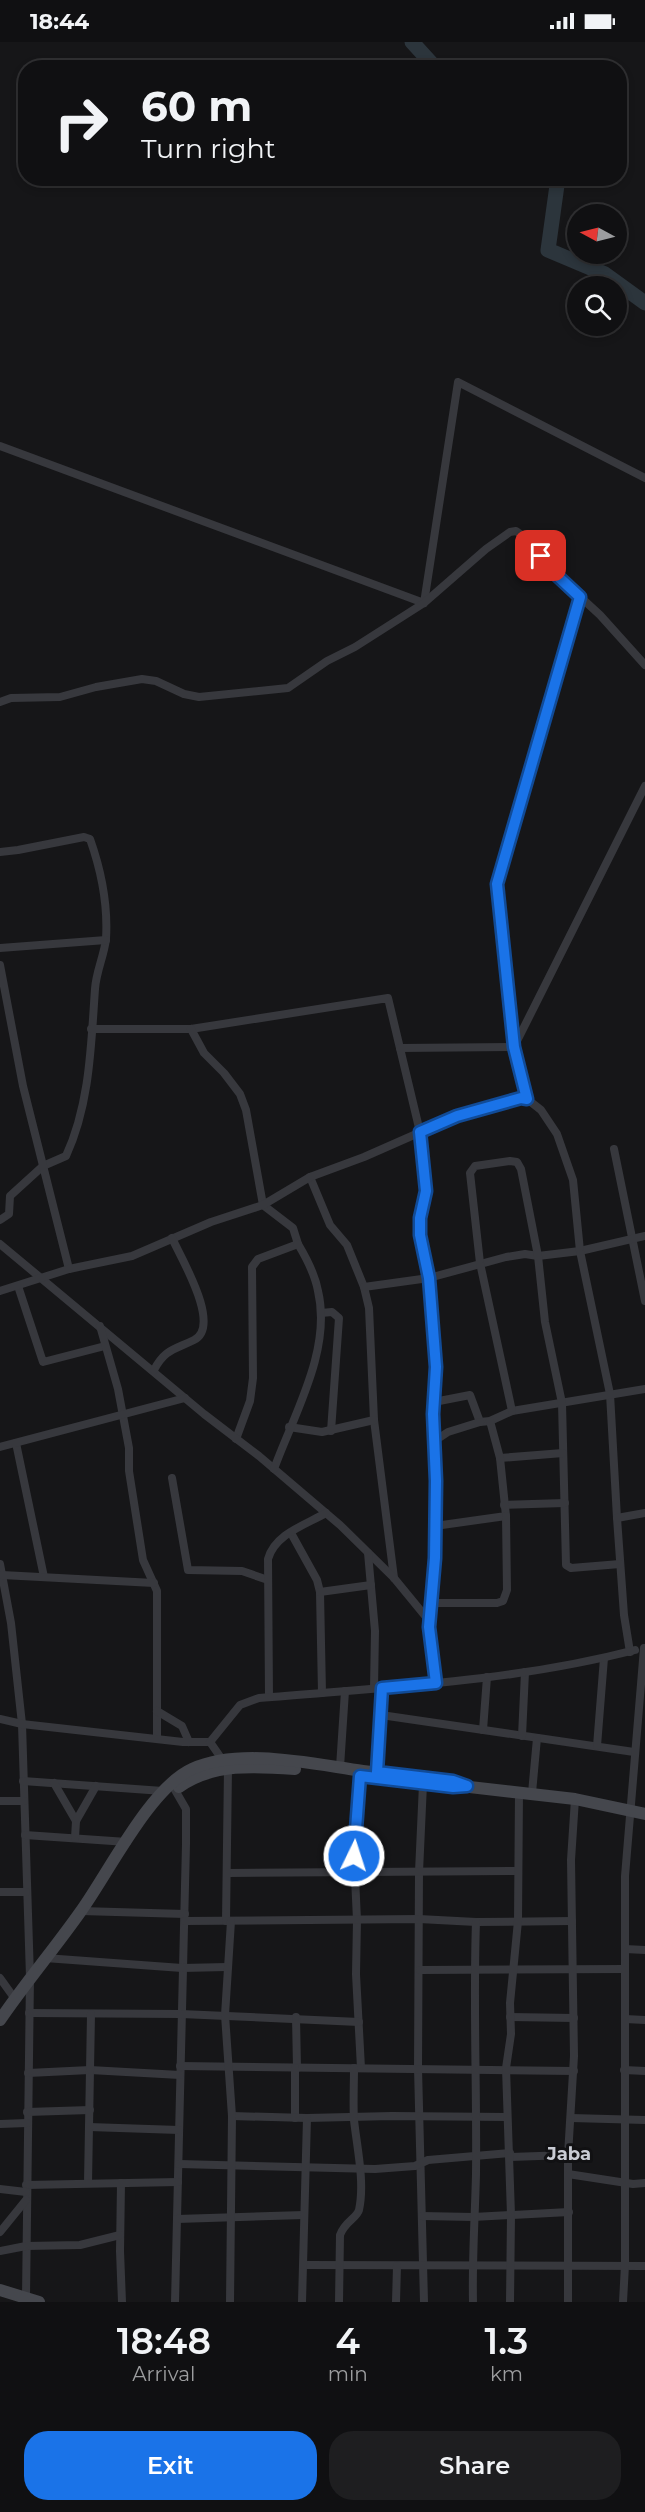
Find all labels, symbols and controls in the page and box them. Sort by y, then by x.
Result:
text: 18:44 [30,8,89,35]
text: 60 m [141,80,252,132]
icon: right [42,84,120,162]
text: Turn right [141,132,276,165]
north arrow [567,204,627,264]
map controls [567,204,627,336]
button: search [567,276,627,336]
pin [515,530,566,581]
icon: arrive [524,539,557,572]
position arrow [322,1824,386,1888]
district label: Jaba [546,2143,591,2165]
text: 18:48 [117,2319,211,2363]
text: 4 [335,2319,360,2363]
text: 1.3 [484,2319,528,2363]
text: Arrival [132,2362,195,2386]
text: min [328,2362,368,2386]
text: km [490,2362,523,2386]
button: Exit [24,2431,317,2500]
button: Share [329,2431,621,2500]

